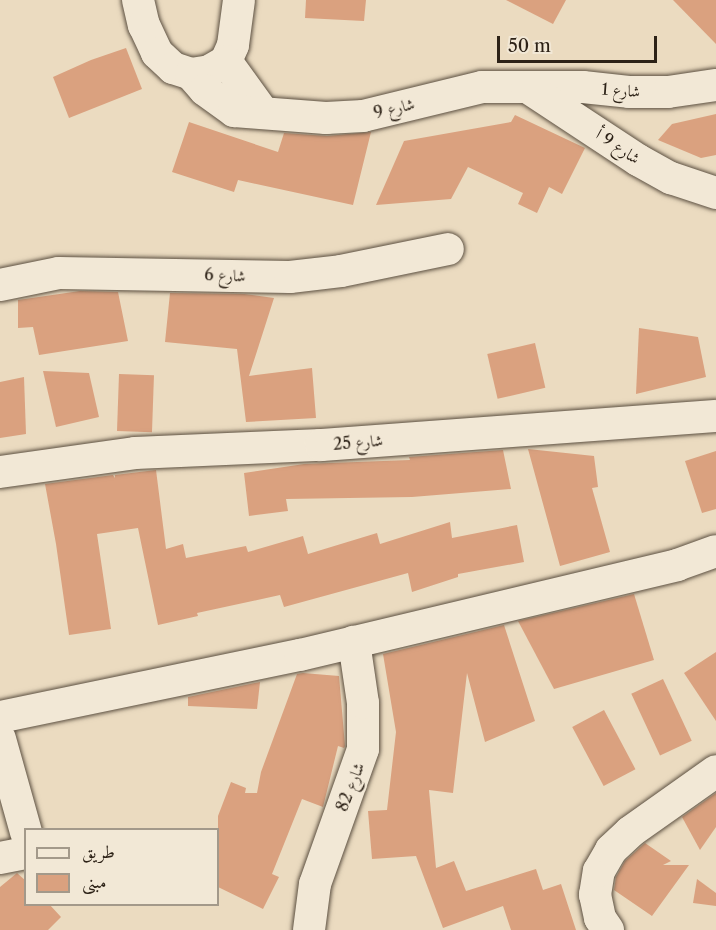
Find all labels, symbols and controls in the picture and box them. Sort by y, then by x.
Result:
scale bar [500,24,660,62]
text: 50 m [508,35,551,57]
street label: شارع 1 [601,79,641,101]
street label: شارع 9 [372,94,416,122]
street label: شارع 9 أ [592,124,644,168]
street label: شارع 6 [204,265,246,285]
street label: شارع 25 [332,430,384,454]
street label: شارع 82 [332,760,368,814]
legend [24,828,219,906]
text: طريق [82,841,115,863]
text: مبنى [82,871,107,893]

